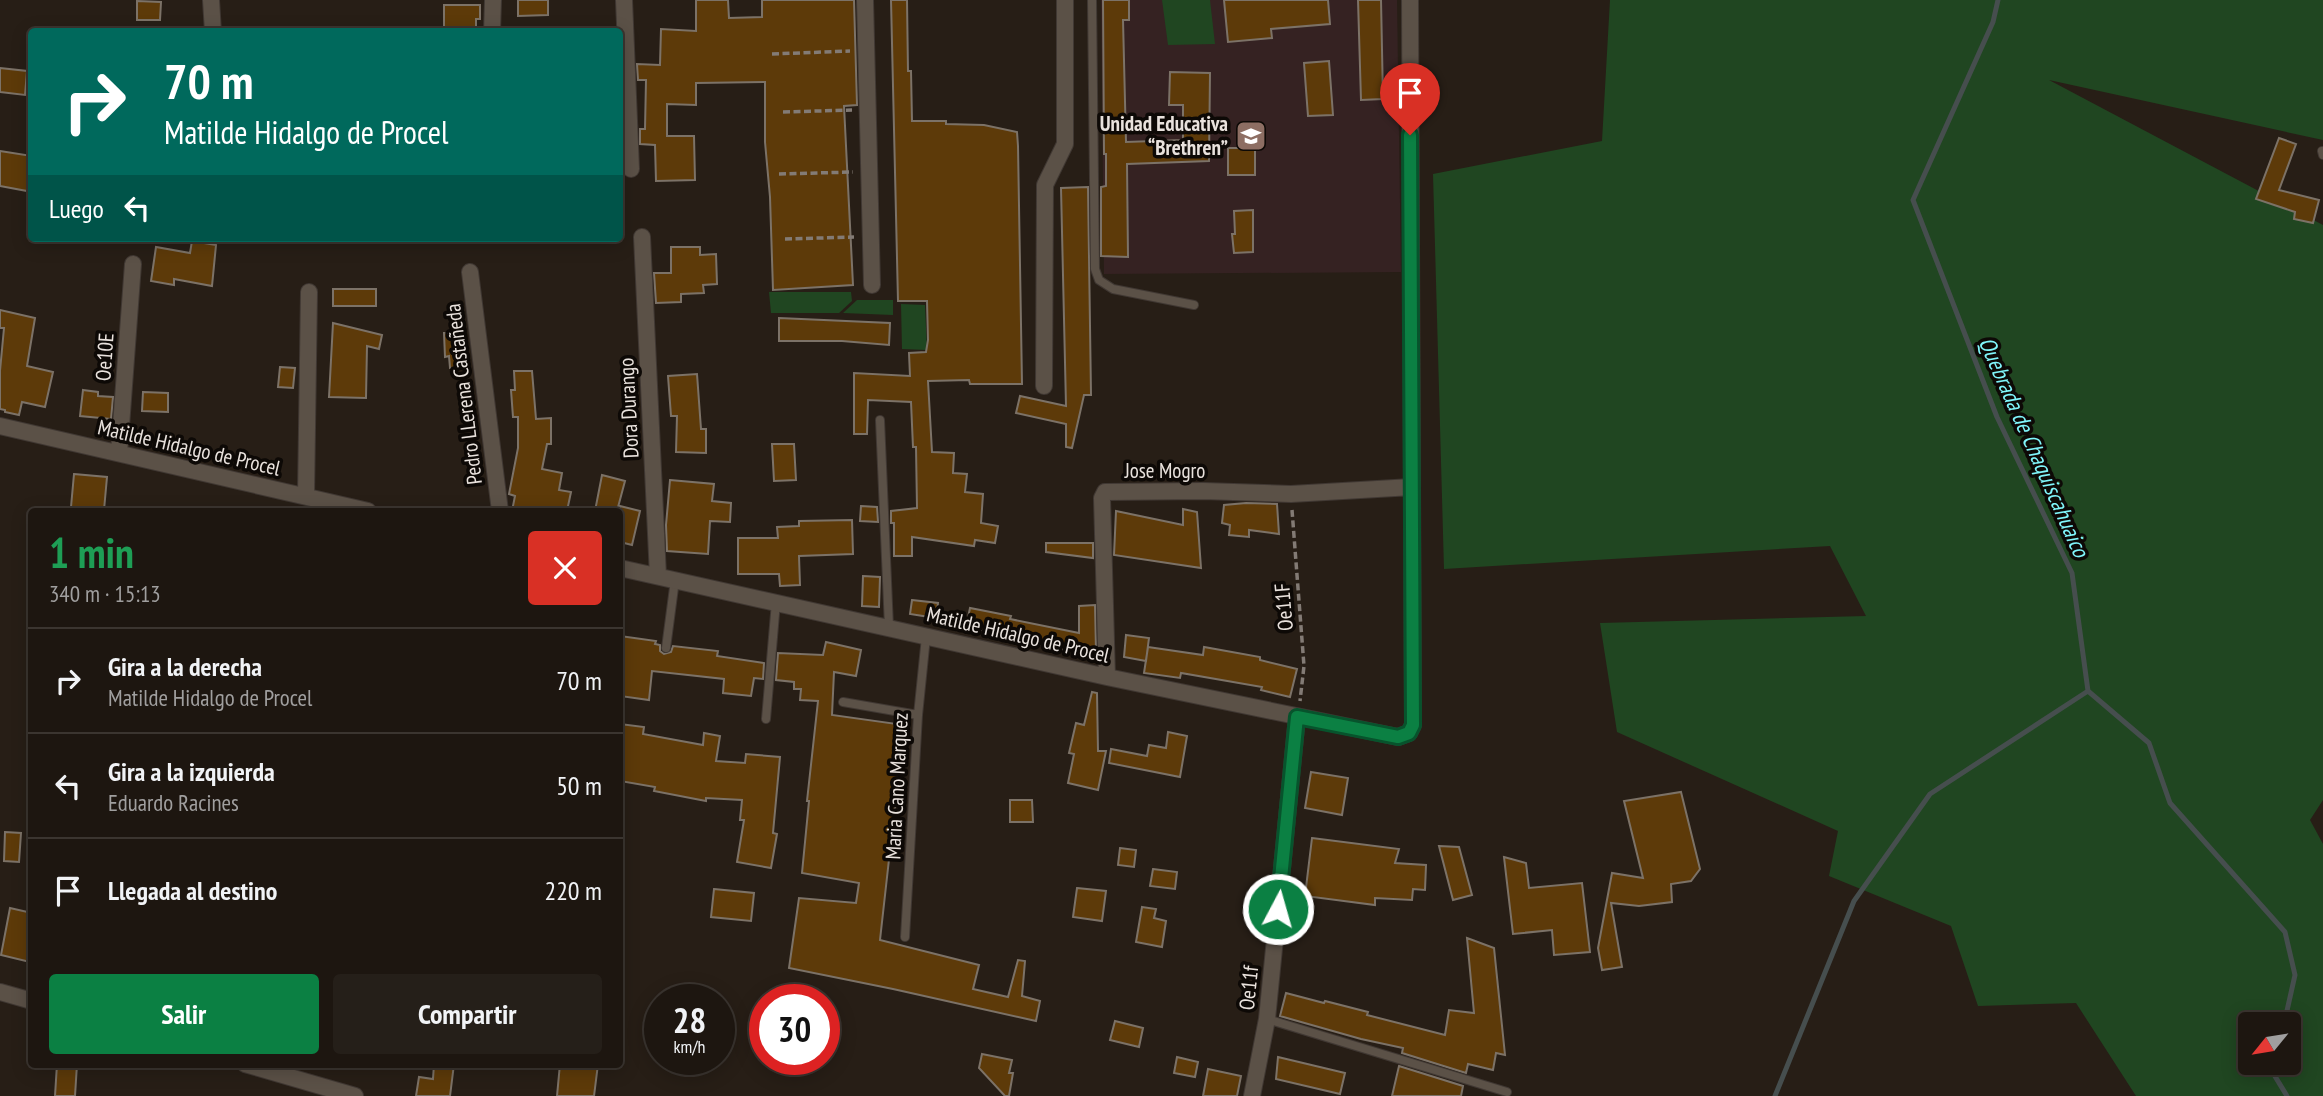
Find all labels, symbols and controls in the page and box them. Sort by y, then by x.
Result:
text: 70 m [164,49,253,113]
icon: right [49,56,140,147]
pin [1380,63,1440,135]
icon: arrive [1391,74,1429,112]
place label: Unidad Educativa “Brethren” [1100,110,1228,161]
text: Matilde Hidalgo de Procel [164,111,448,153]
school or university icon: Unidad Educativa “Brethren” [1234,119,1268,153]
icon: left [118,189,156,227]
text: Luego [49,192,104,225]
street label: Pedro LLerena Castañeda [439,302,488,486]
street label: Oe10E [89,332,120,382]
water label: Quebrada de Chaquiscahuaico [1973,332,2097,563]
street label: Dora Durango [612,357,645,459]
street label: Matilde Hidalgo de Procel [95,413,283,482]
street label: Jose Mogro [1124,457,1205,484]
text: 1 min [49,525,134,580]
button: close [528,531,602,605]
text: 340 m · 15:13 [49,579,161,608]
street label: Oe11F [1268,582,1299,632]
street label: Matilde Hidalgo de Procel [924,600,1112,669]
text: Gira a la derecha [108,650,262,683]
icon: right [49,662,87,700]
text: 70 m [556,664,602,697]
text: Matilde Hidalgo de Procel [108,683,312,712]
street label: Maria Cano Marquez [879,712,914,860]
text: Gira a la izquierda [108,755,275,788]
icon: left [49,767,87,805]
text: 50 m [556,769,602,802]
text: Eduardo Racines [108,788,239,817]
icon: arrive [49,872,87,910]
position arrow [1241,872,1315,946]
text: Llegada al destino [108,874,277,907]
text: 220 m [544,874,602,907]
street label: Oe11f [1233,964,1264,1011]
button: Salir [49,974,319,1054]
button: Compartir [333,974,602,1054]
speed limit sign: 30 [749,984,840,1075]
text: 28 [673,997,706,1043]
north arrow [2238,1012,2301,1074]
map controls [2238,1012,2301,1075]
text: km/h [674,1035,705,1058]

